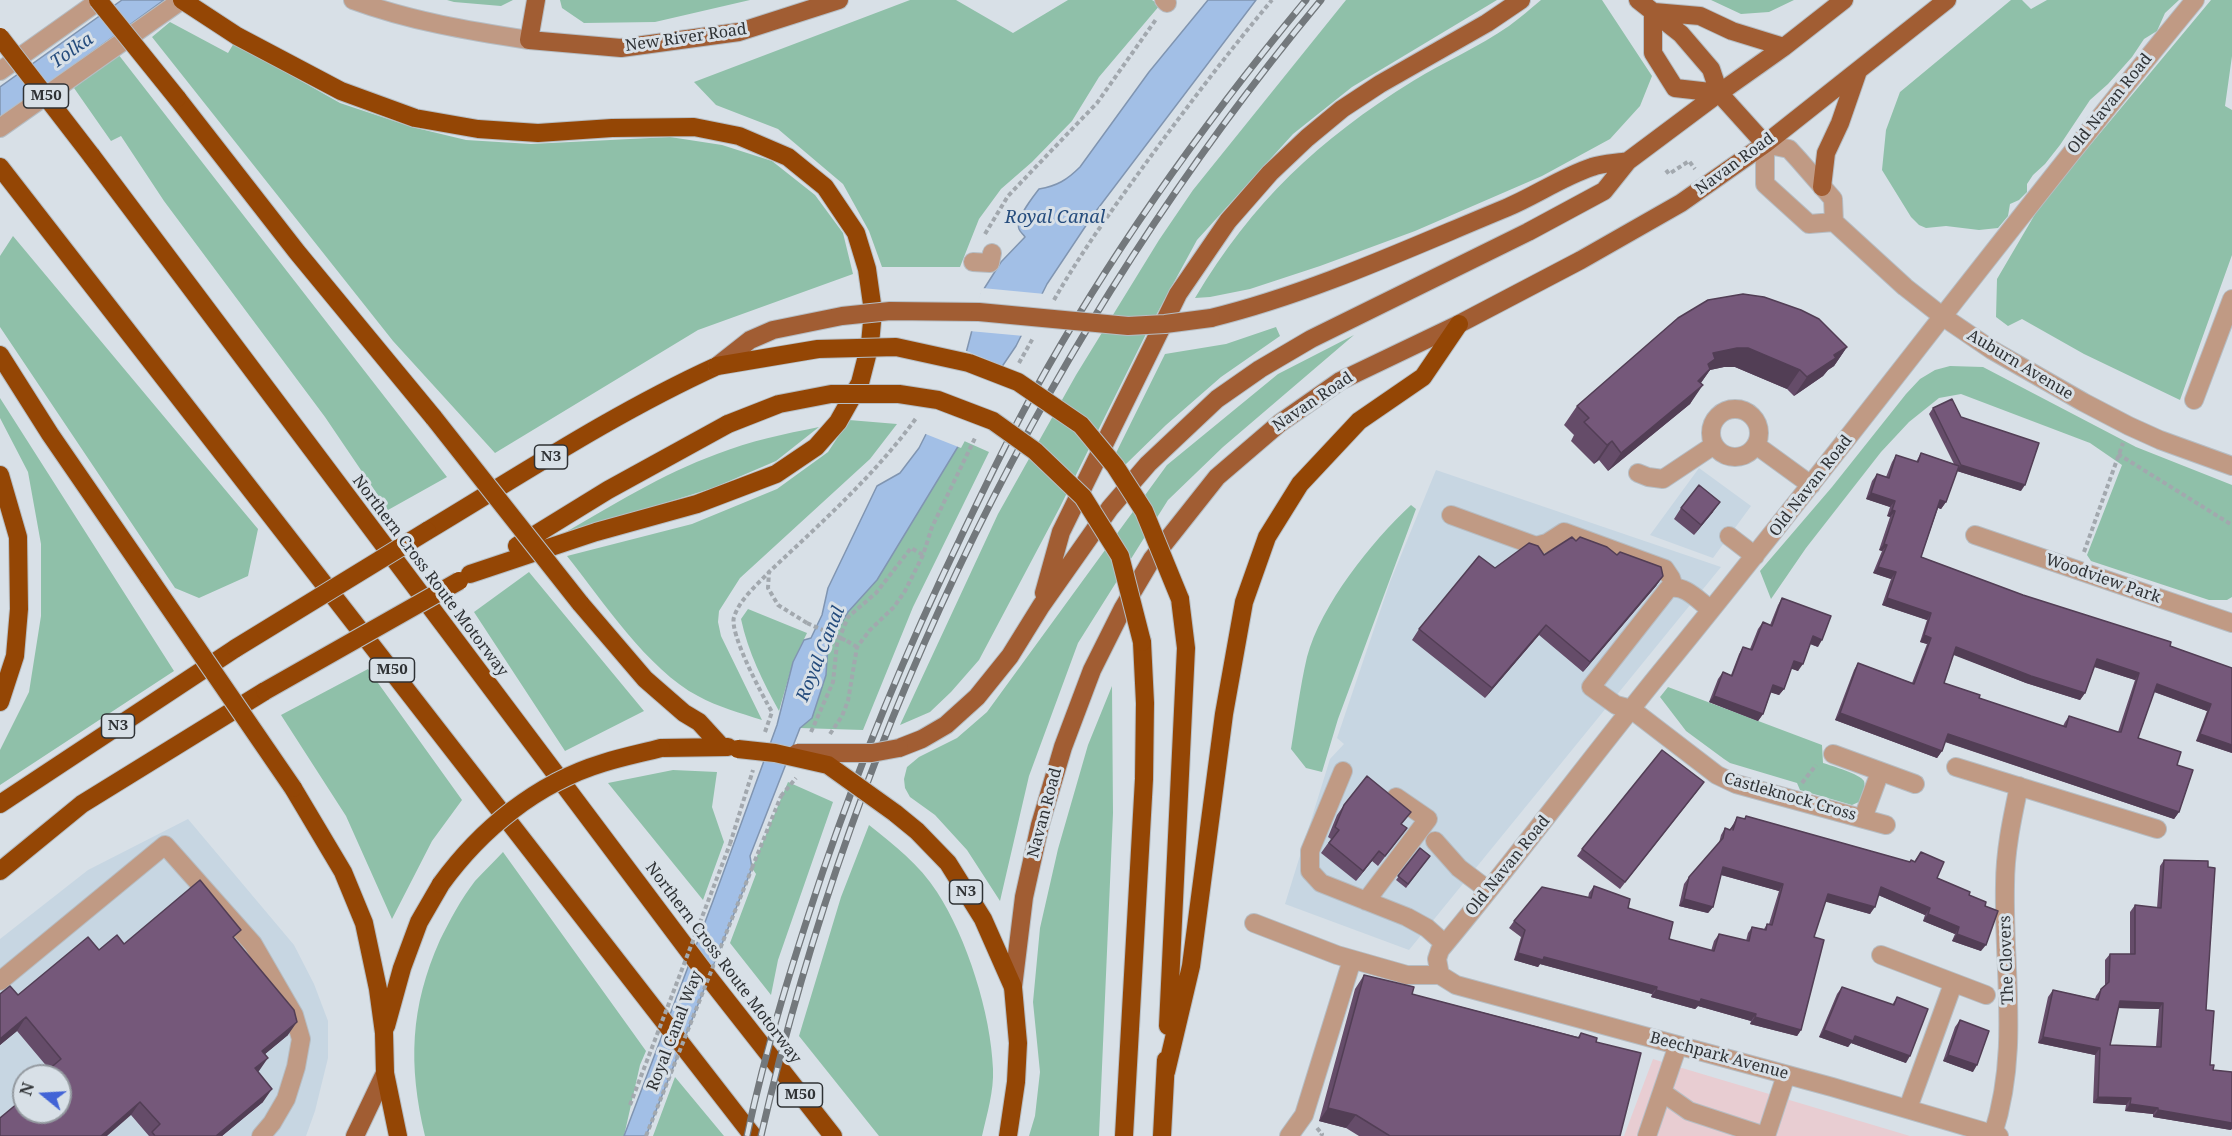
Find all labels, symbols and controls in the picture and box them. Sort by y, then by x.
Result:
street label: New River Road [624,20,748,56]
water label: Tolka [47,29,97,73]
street label: Old Navan Road [2064,50,2156,158]
road number: M50 [24,84,68,108]
street label: Navan Road [1692,129,1778,199]
water label: Royal Canal [1005,207,1105,229]
street label: Auburn Avenue [1963,326,2077,404]
street label: Navan Road [1269,368,1357,436]
street label: Old Navan Road [1765,431,1857,541]
road number: N3 [534,445,568,469]
street label: Northern Cross Route Motorway [348,472,512,680]
street label: Woodview Park [2043,550,2163,608]
water label: Royal Canal [792,603,850,705]
road number: M50 [370,658,414,682]
road number: N3 [102,714,134,738]
street label: Navan Road [1024,766,1066,860]
street label: Castleknock Cross [1722,769,1858,825]
street label: Old Navan Road [1462,812,1554,920]
street label: Northern Cross Route Motorway [641,859,805,1067]
road number: N3 [950,880,982,904]
street label: The Clovers [1996,915,2018,1005]
street label: Royal Canal Way [643,968,707,1094]
street label: Beechpark Avenue [1648,1028,1790,1084]
north arrow [12,1064,72,1124]
text: N [14,1080,39,1098]
road number: M50 [778,1083,822,1107]

